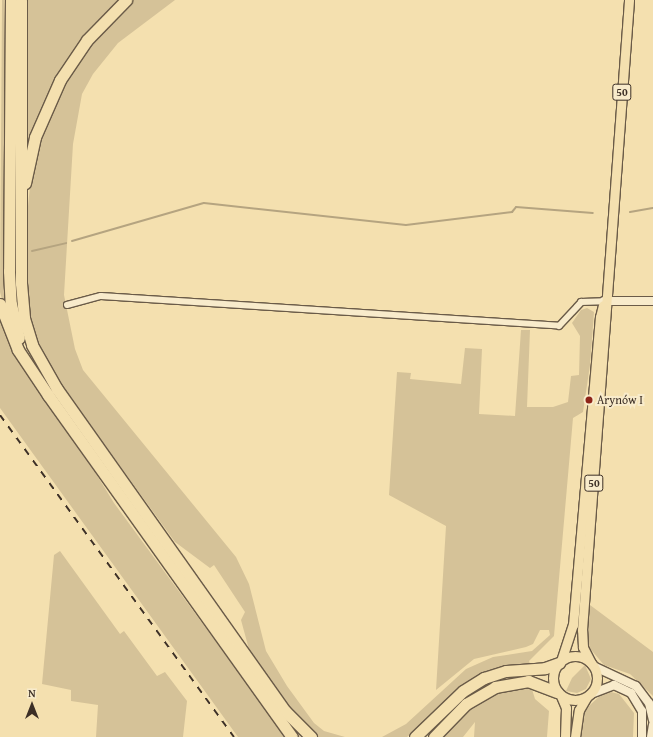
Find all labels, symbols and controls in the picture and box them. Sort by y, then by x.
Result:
road number: 50 [612,83,632,101]
place label: Arynów I [597,393,643,407]
marker: Arynów I [584,395,594,405]
road number: 50 [584,474,604,492]
north arrow [12,685,52,725]
text: N [28,685,36,701]

